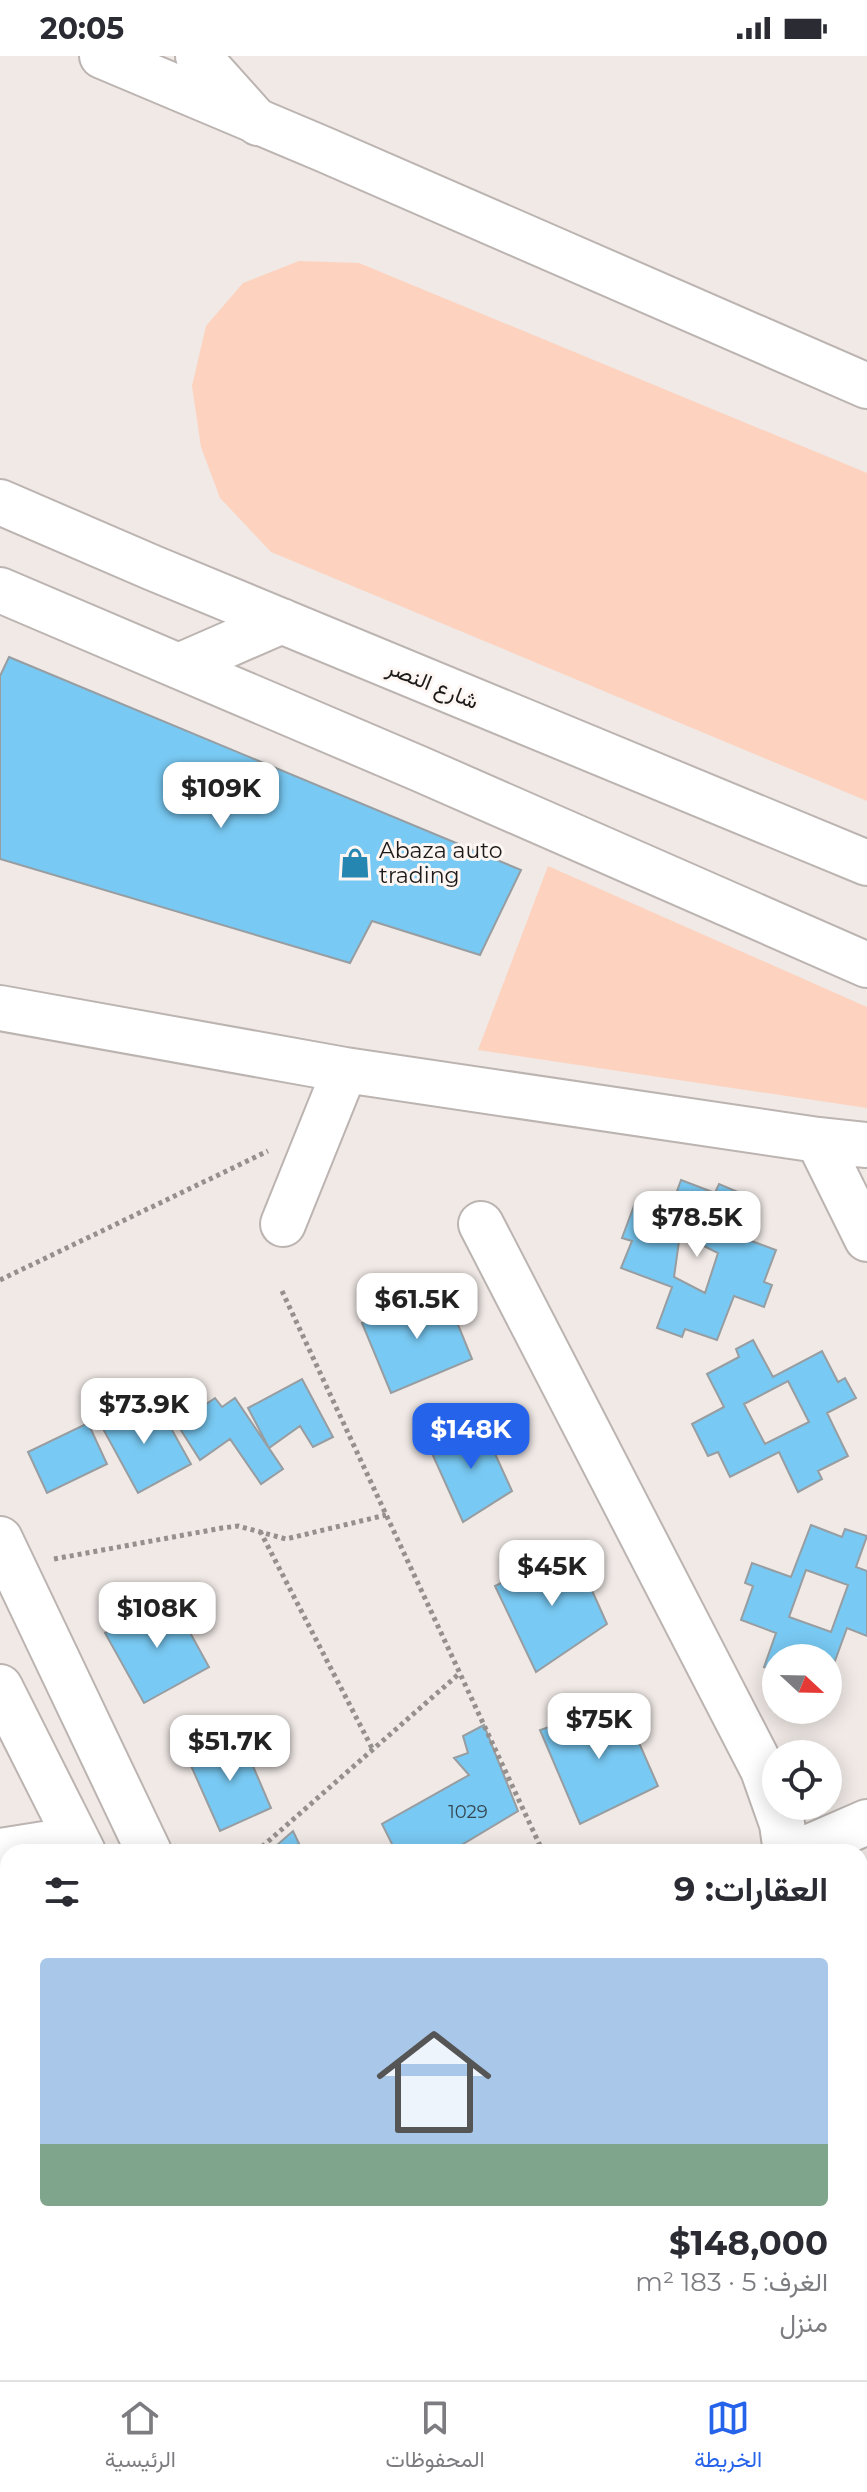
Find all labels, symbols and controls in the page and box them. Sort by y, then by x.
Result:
text: 20:05 [40,10,124,47]
street label: شارع النصر [382,654,483,716]
pin: $109K [165,762,277,830]
text: $109K [181,772,261,804]
place label: Abaza auto trading [379,837,503,889]
shop icon: Abaza auto trading [338,846,372,880]
pin: $78.5K [632,1191,762,1259]
text: $78.5K [652,1201,742,1233]
pin: $61.5K [352,1273,482,1341]
text: $61.5K [375,1283,459,1315]
pin: $73.9K [79,1378,209,1446]
text: $73.9K [99,1388,189,1420]
pin: $148K [415,1403,527,1471]
text: $148K [430,1413,512,1445]
pin: $45K [505,1540,599,1608]
text: $45K [517,1550,587,1582]
pin: $108K [101,1582,213,1650]
text: $108K [117,1592,197,1624]
north arrow [762,1644,842,1724]
map controls [762,1644,842,1820]
pin: $75K [552,1693,646,1761]
text: $75K [566,1703,632,1735]
pin: $51.7K [165,1715,295,1783]
text: $51.7K [188,1725,272,1757]
button: locate [762,1740,842,1820]
house number: 1029 [448,1801,488,1823]
text: العقارات: 9 [674,1868,828,1910]
icon: filters [40,1870,84,1914]
icon: home [362,2010,506,2154]
text: $148,000 [669,2222,828,2264]
text: الغرف: 5 · 183 m² [635,2266,828,2298]
text: منزل [779,2307,828,2339]
tab: الرئيسية [105,2396,176,2479]
tab: المحفوظات [386,2396,485,2479]
tab: الخريطة [694,2396,762,2479]

